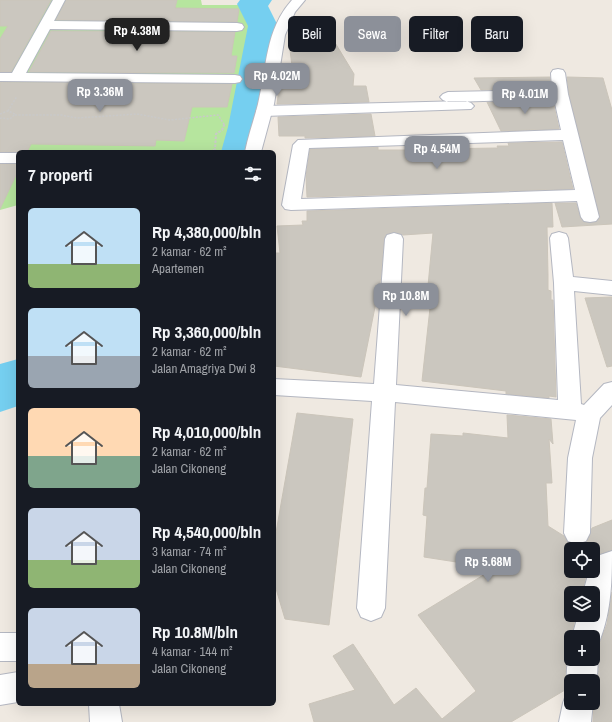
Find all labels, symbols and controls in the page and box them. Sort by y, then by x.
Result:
chip: Beli [288,16,336,52]
chip: Sewa [344,16,401,52]
chip: Filter [409,16,463,52]
chip: Baru [471,16,523,52]
pin: Rp 4.38M [96,18,178,52]
text: Rp 4.38M [114,22,160,39]
pin: Rp 4.02M [236,63,318,97]
text: Rp 4.02M [254,67,300,84]
pin: Rp 3.36M [59,79,141,113]
pin: Rp 4.01M [484,81,566,115]
text: Rp 3.36M [77,83,123,100]
text: Rp 4.01M [502,85,548,102]
pin: Rp 4.54M [396,136,478,170]
text: Rp 4.54M [414,140,460,157]
text: 7 properti [28,163,92,186]
icon: filters [242,163,264,185]
text: Rp 4,380,000/bln [152,220,261,243]
icon: home [60,224,108,272]
text: 2 kamar · 62 m² [152,243,227,260]
text: Apartemen [152,260,204,277]
pin: Rp 10.8M [365,283,447,317]
text: Rp 10.8M [383,287,429,304]
text: Rp 3,360,000/bln [152,320,261,343]
icon: home [60,324,108,372]
text: 2 kamar · 62 m² [152,343,227,360]
text: Jalan Amagriya Dwi 8 [152,360,256,377]
text: Rp 4,010,000/bln [152,420,261,443]
icon: home [60,424,108,472]
text: 2 kamar · 62 m² [152,443,227,460]
text: Jalan Cikoneng [152,460,226,477]
text: Rp 4,540,000/bln [152,520,261,543]
icon: home [60,524,108,572]
map controls [564,542,600,710]
button: locate [564,542,600,578]
text: 3 kamar · 74 m² [152,543,227,560]
pin: Rp 5.68M [447,549,529,583]
text: Rp 5.68M [465,553,511,570]
text: Jalan Cikoneng [152,560,226,577]
button: layers [564,586,600,622]
text: Rp 10.8M/bln [152,620,238,643]
icon: home [60,624,108,672]
button: + [564,630,600,666]
text: 4 kamar · 144 m² [152,643,233,660]
text: Jalan Cikoneng [152,660,226,677]
button: − [564,674,600,710]

